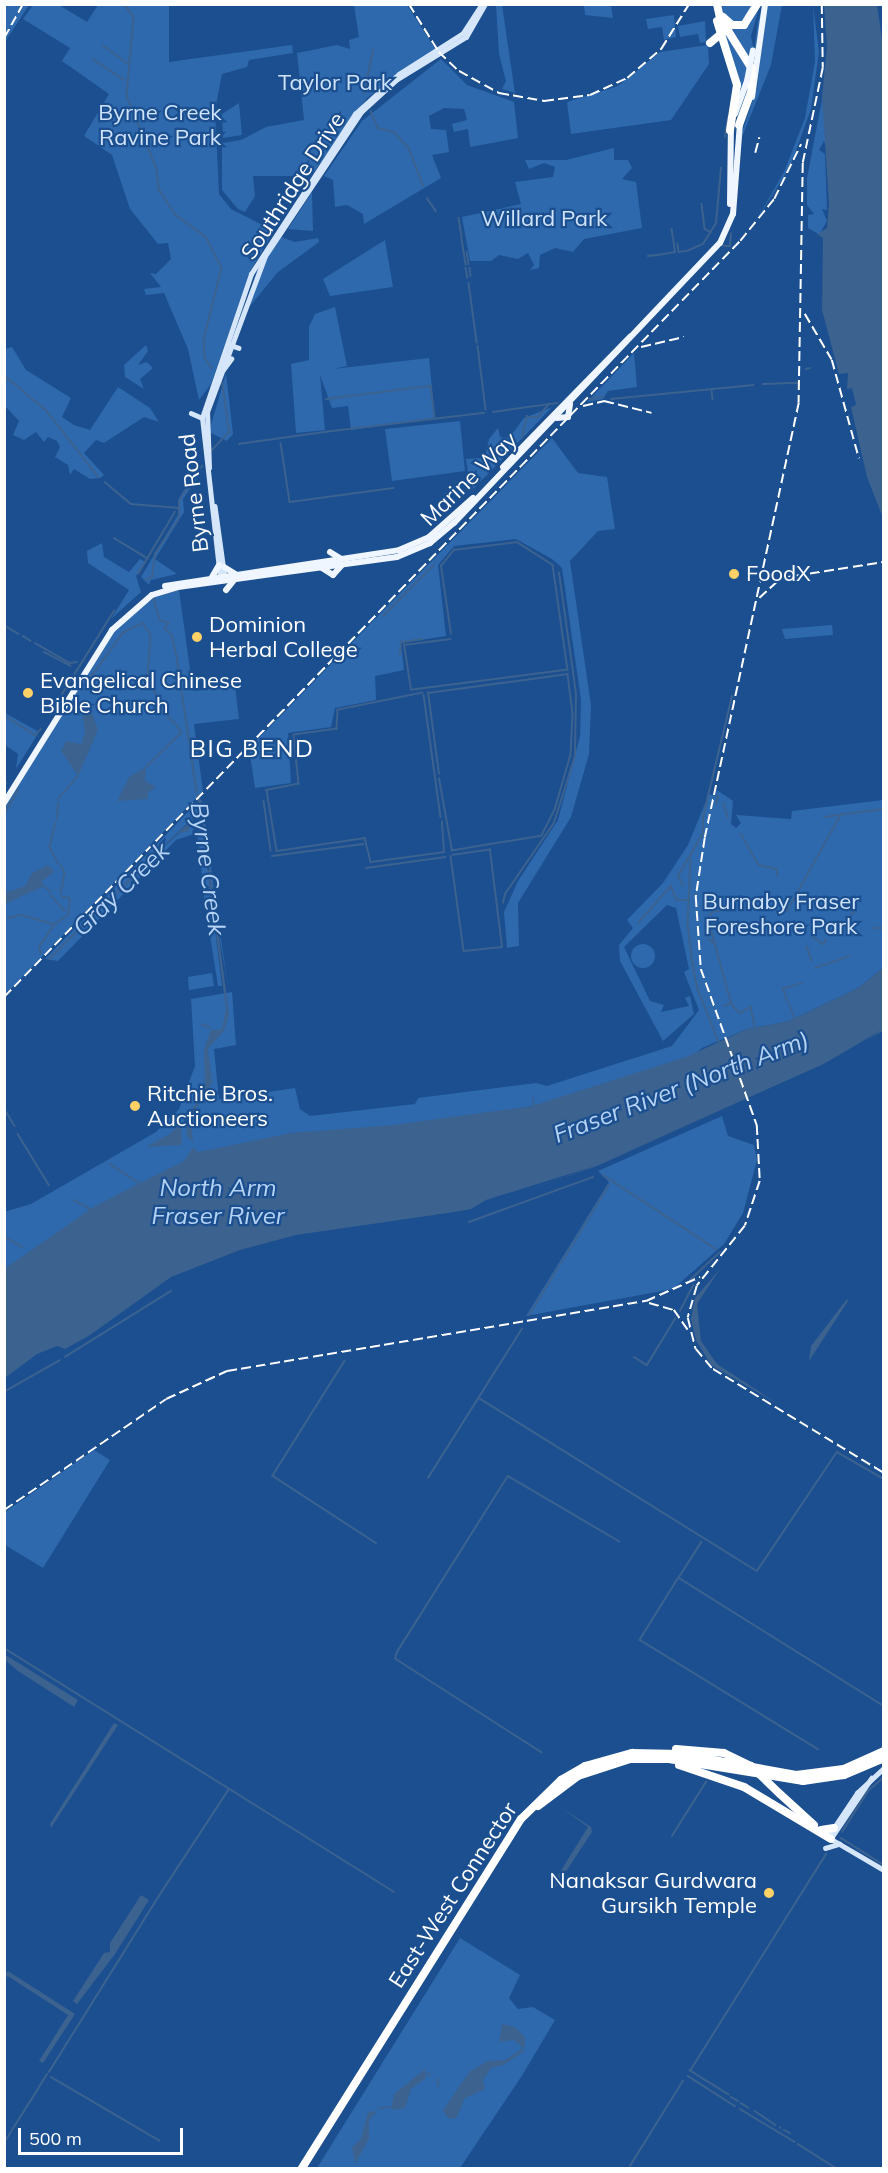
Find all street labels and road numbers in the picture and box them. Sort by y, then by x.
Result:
street label: Southridge Drive [236,107,350,265]
street label: Marine Way [415,426,523,532]
street label: Byrne Road [174,432,214,554]
street label: East-West Connector [383,1797,523,1993]

